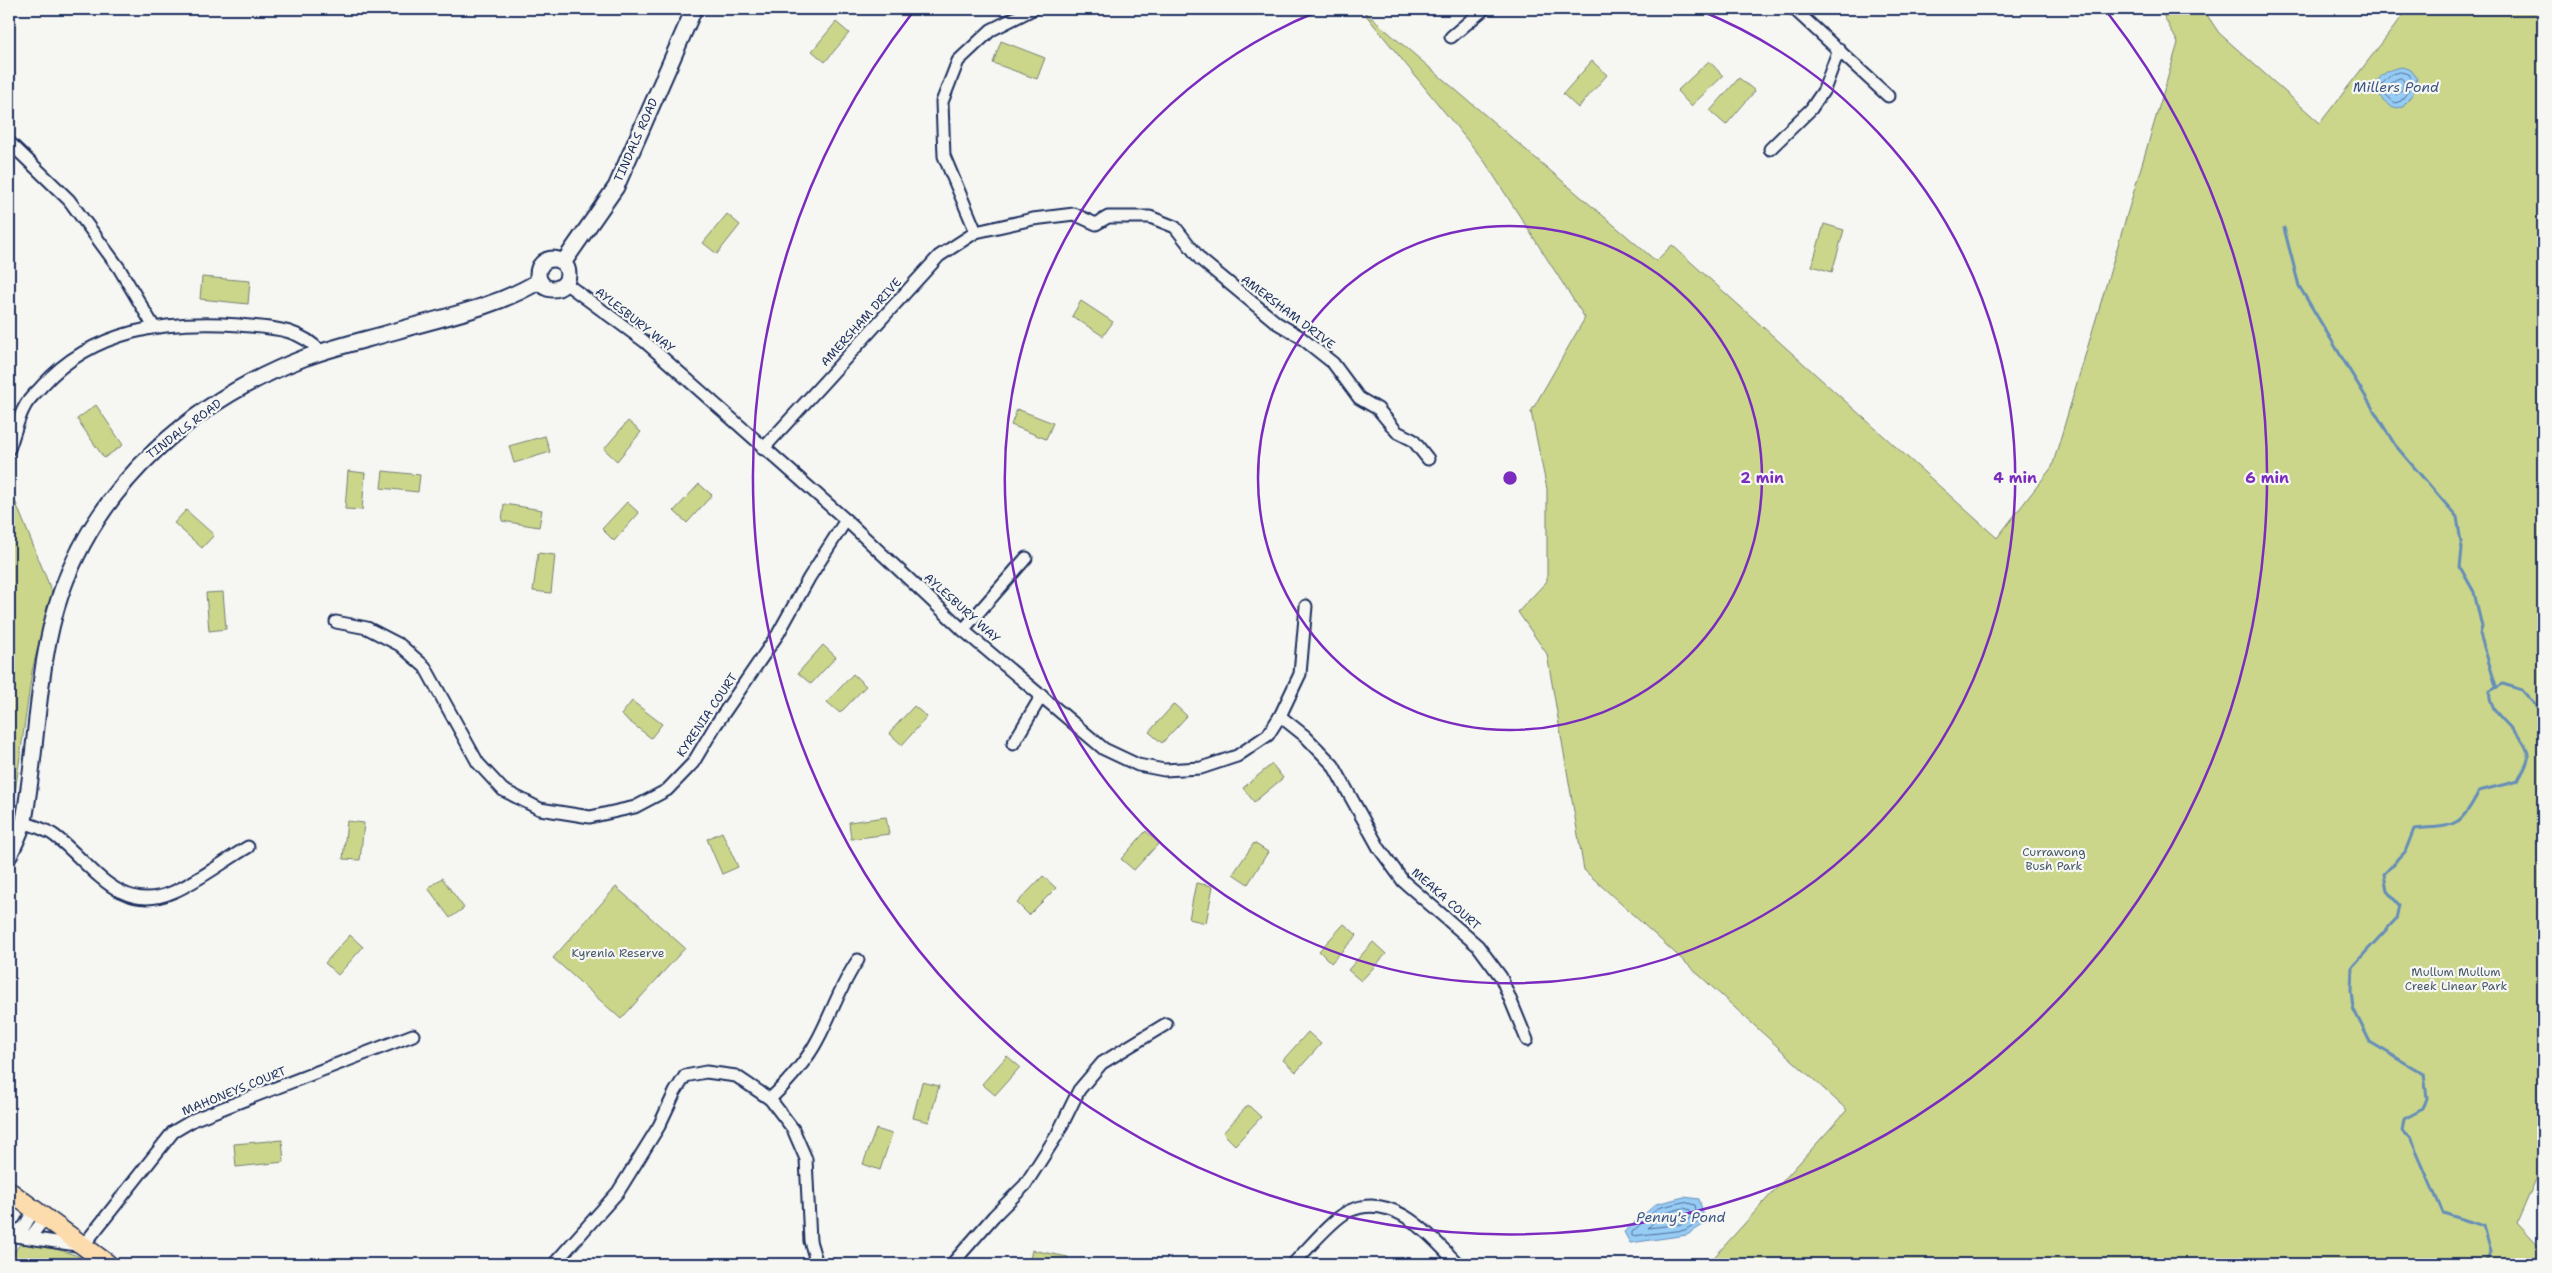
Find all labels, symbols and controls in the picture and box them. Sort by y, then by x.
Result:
water label: Millers Pond [2353,78,2439,96]
street label: TINDALS ROAD [610,95,662,184]
street label: AMERSHAM DRIVE [1238,271,1338,353]
street label: AMERSHAM DRIVE [817,274,905,370]
street label: AYLESBURY WAY [592,284,679,357]
street label: TINDALS ROAD [143,395,225,463]
text: 2 min [1740,468,1784,488]
text: 4 min [1993,468,2037,488]
text: 6 min [2245,468,2289,488]
centre of rings [1501,469,1519,487]
street label: AYLESBURY WAY [921,570,1004,647]
street label: KYRENIA COURT [673,670,741,760]
park label: Currawong Bush Park [2022,844,2086,874]
street label: MEAKA COURT [1408,864,1484,934]
park label: Kyrenia Reserve [571,945,665,961]
park label: Mullum Mullum Creek Linear Park [2405,964,2507,994]
street label: MAHONEYS COURT [180,1063,289,1119]
water label: Penny's Pond [1636,1208,1726,1226]

